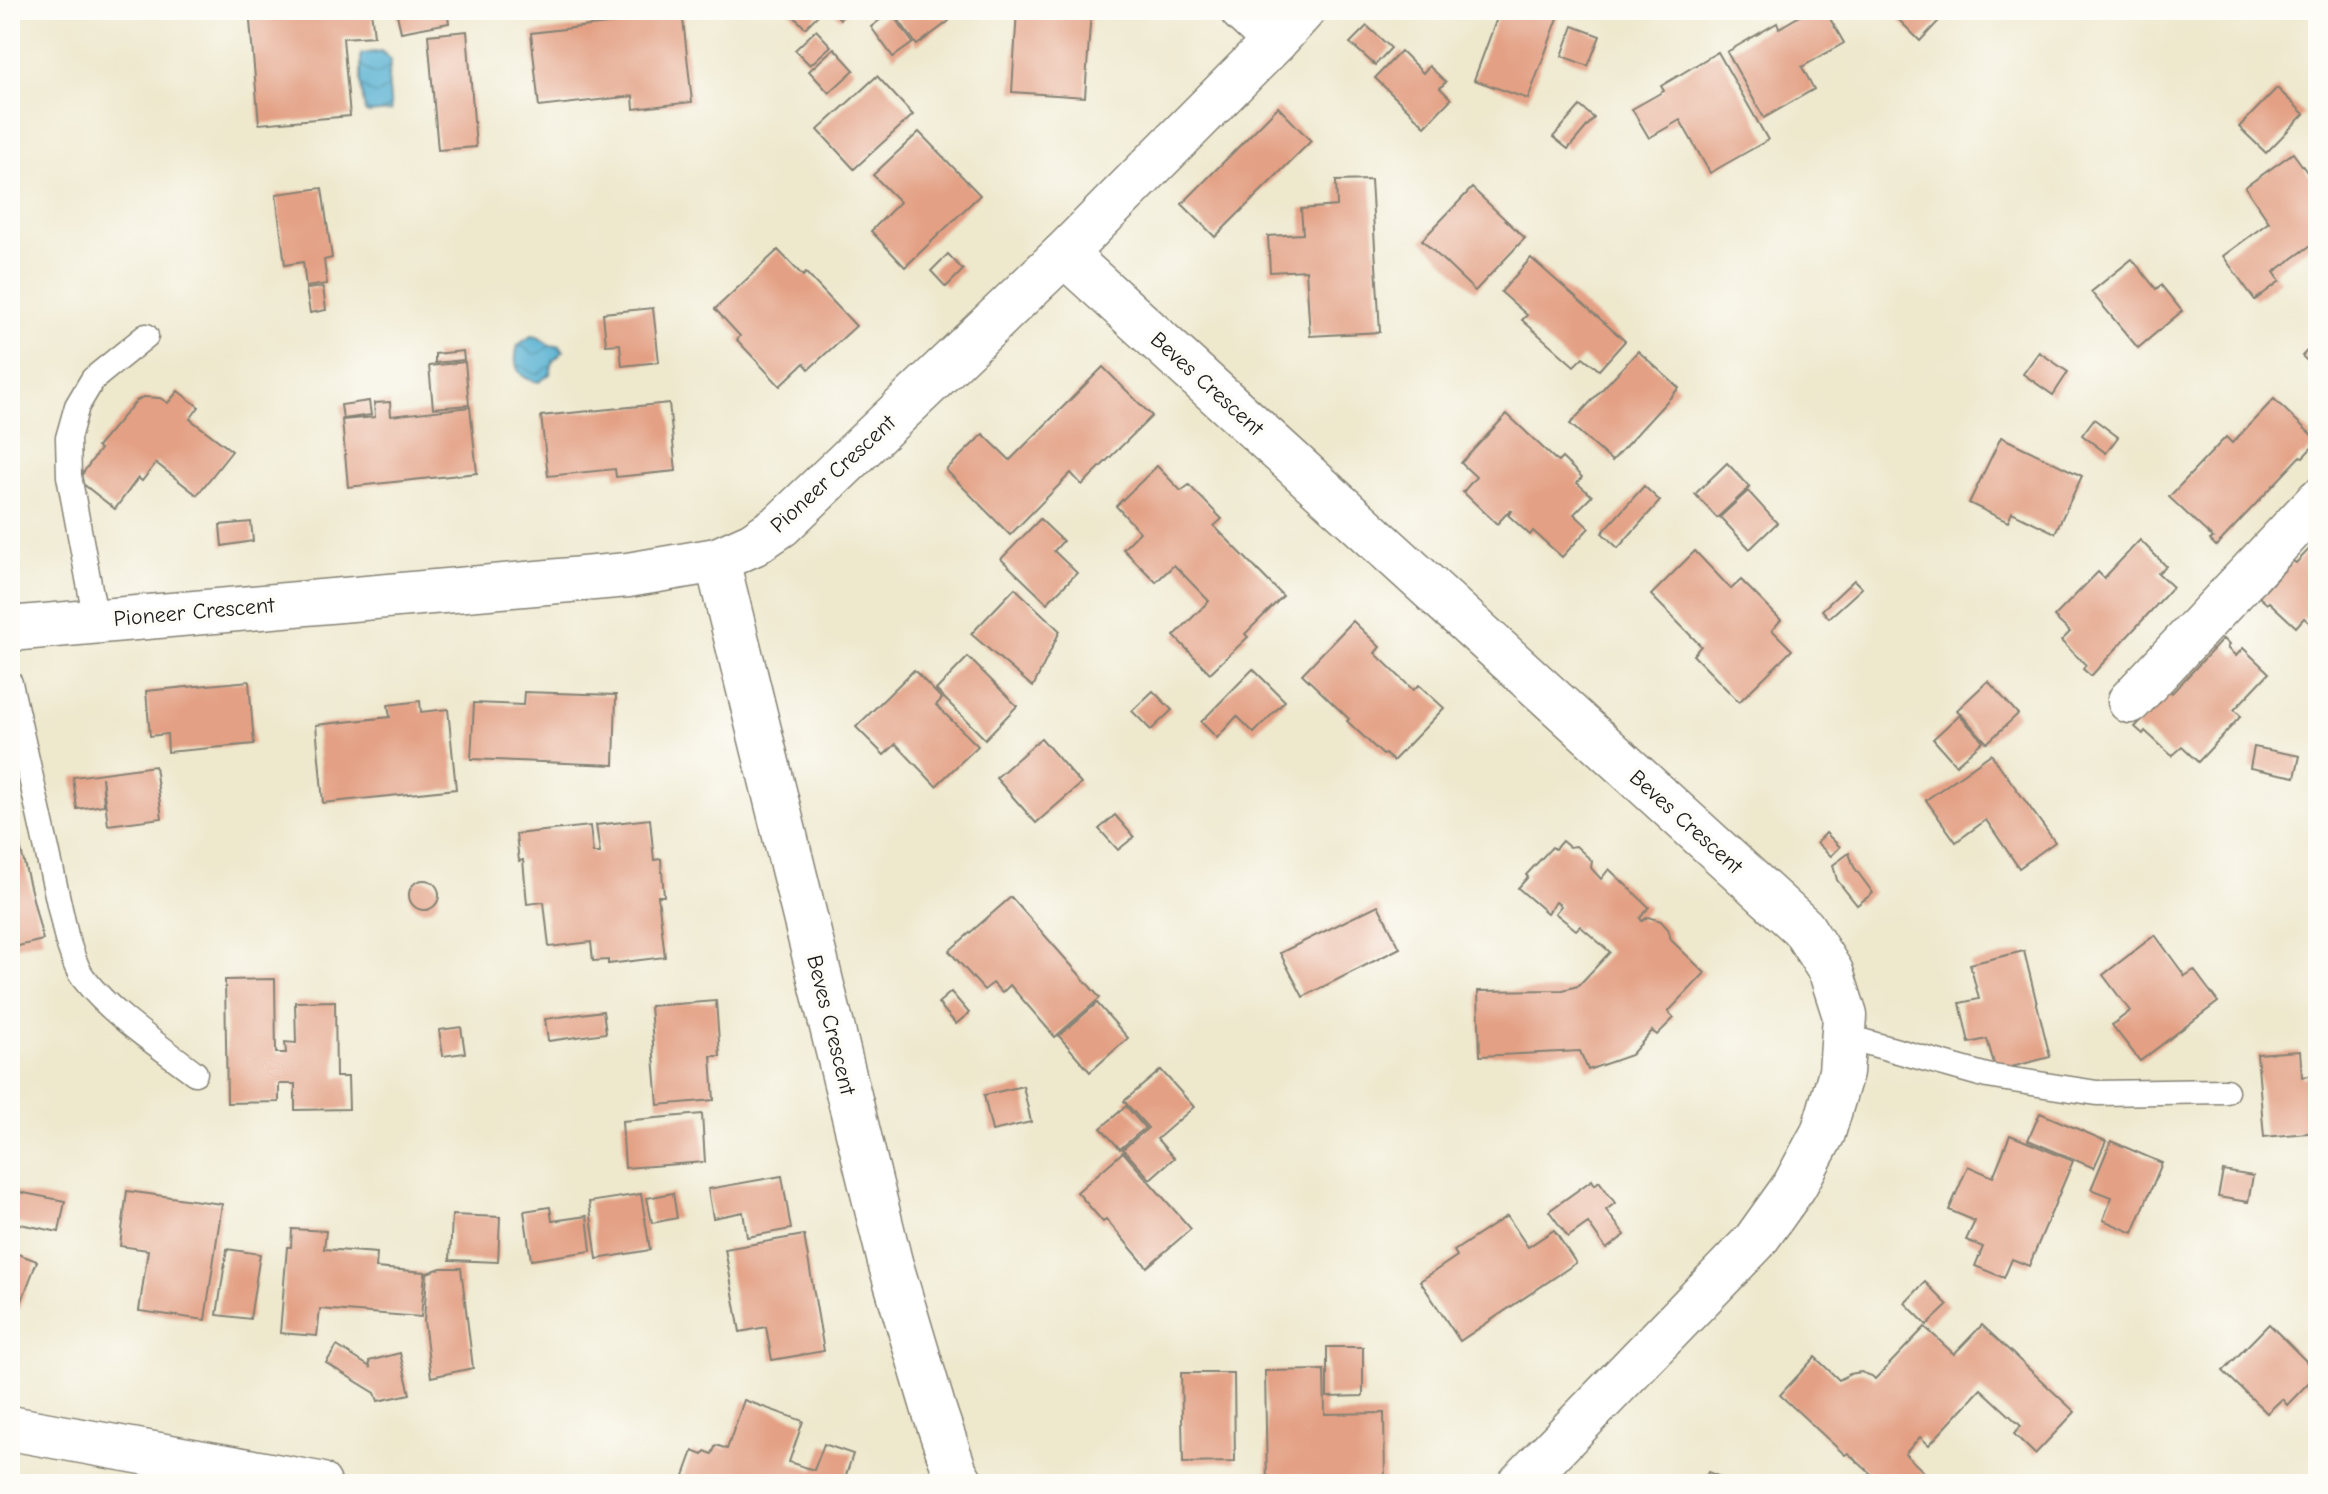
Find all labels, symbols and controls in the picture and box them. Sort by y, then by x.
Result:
street label: Beves Crescent [1145,327,1269,442]
street label: Pioneer Crescent [765,409,901,538]
street label: Pioneer Crescent [113,592,276,632]
street label: Beves Crescent [1624,765,1748,880]
street label: Beves Crescent [801,952,861,1098]

